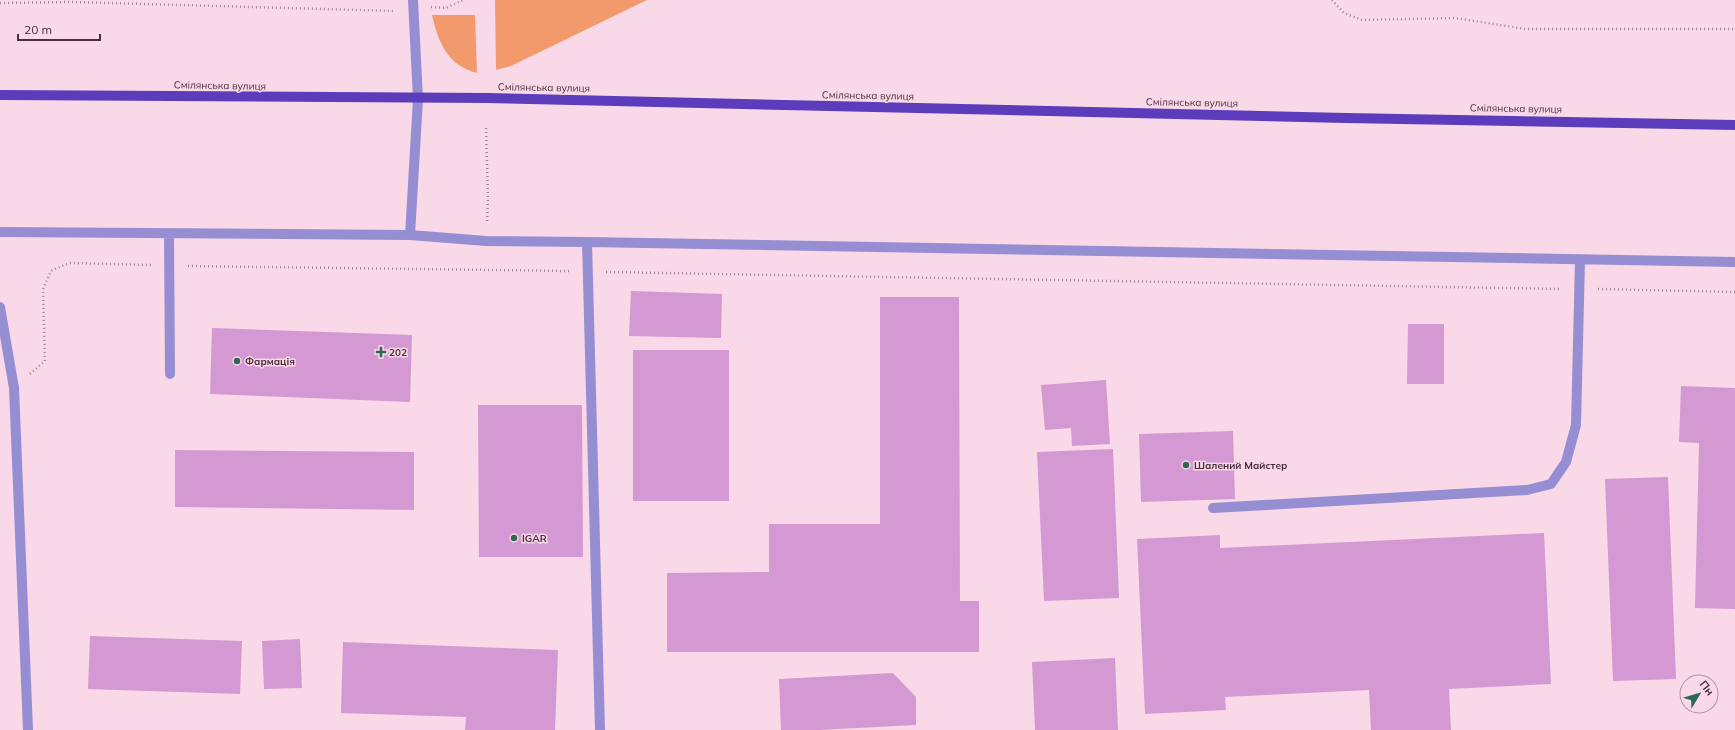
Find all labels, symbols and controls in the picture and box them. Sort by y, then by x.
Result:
scale bar [18,16,100,42]
text: 20 m [24,22,52,37]
street label: Смілянська вулиця [174,78,266,93]
street label: Смілянська вулиця [498,80,590,95]
street label: Смілянська вулиця [822,88,914,103]
street label: Смілянська вулиця [1146,95,1238,110]
street label: Смілянська вулиця [1470,101,1562,116]
place label: 202 [389,346,407,359]
marker: 202 [376,347,386,357]
place label: Фармація [245,355,295,368]
marker: Фармація [232,356,242,366]
place label: Шалений Майстер [1194,459,1287,472]
marker: Шалений Майстер [1181,460,1191,470]
place label: IGAR [522,532,547,545]
marker: IGAR [509,533,519,543]
north arrow [1679,674,1719,714]
text: Пн [1697,678,1717,698]

